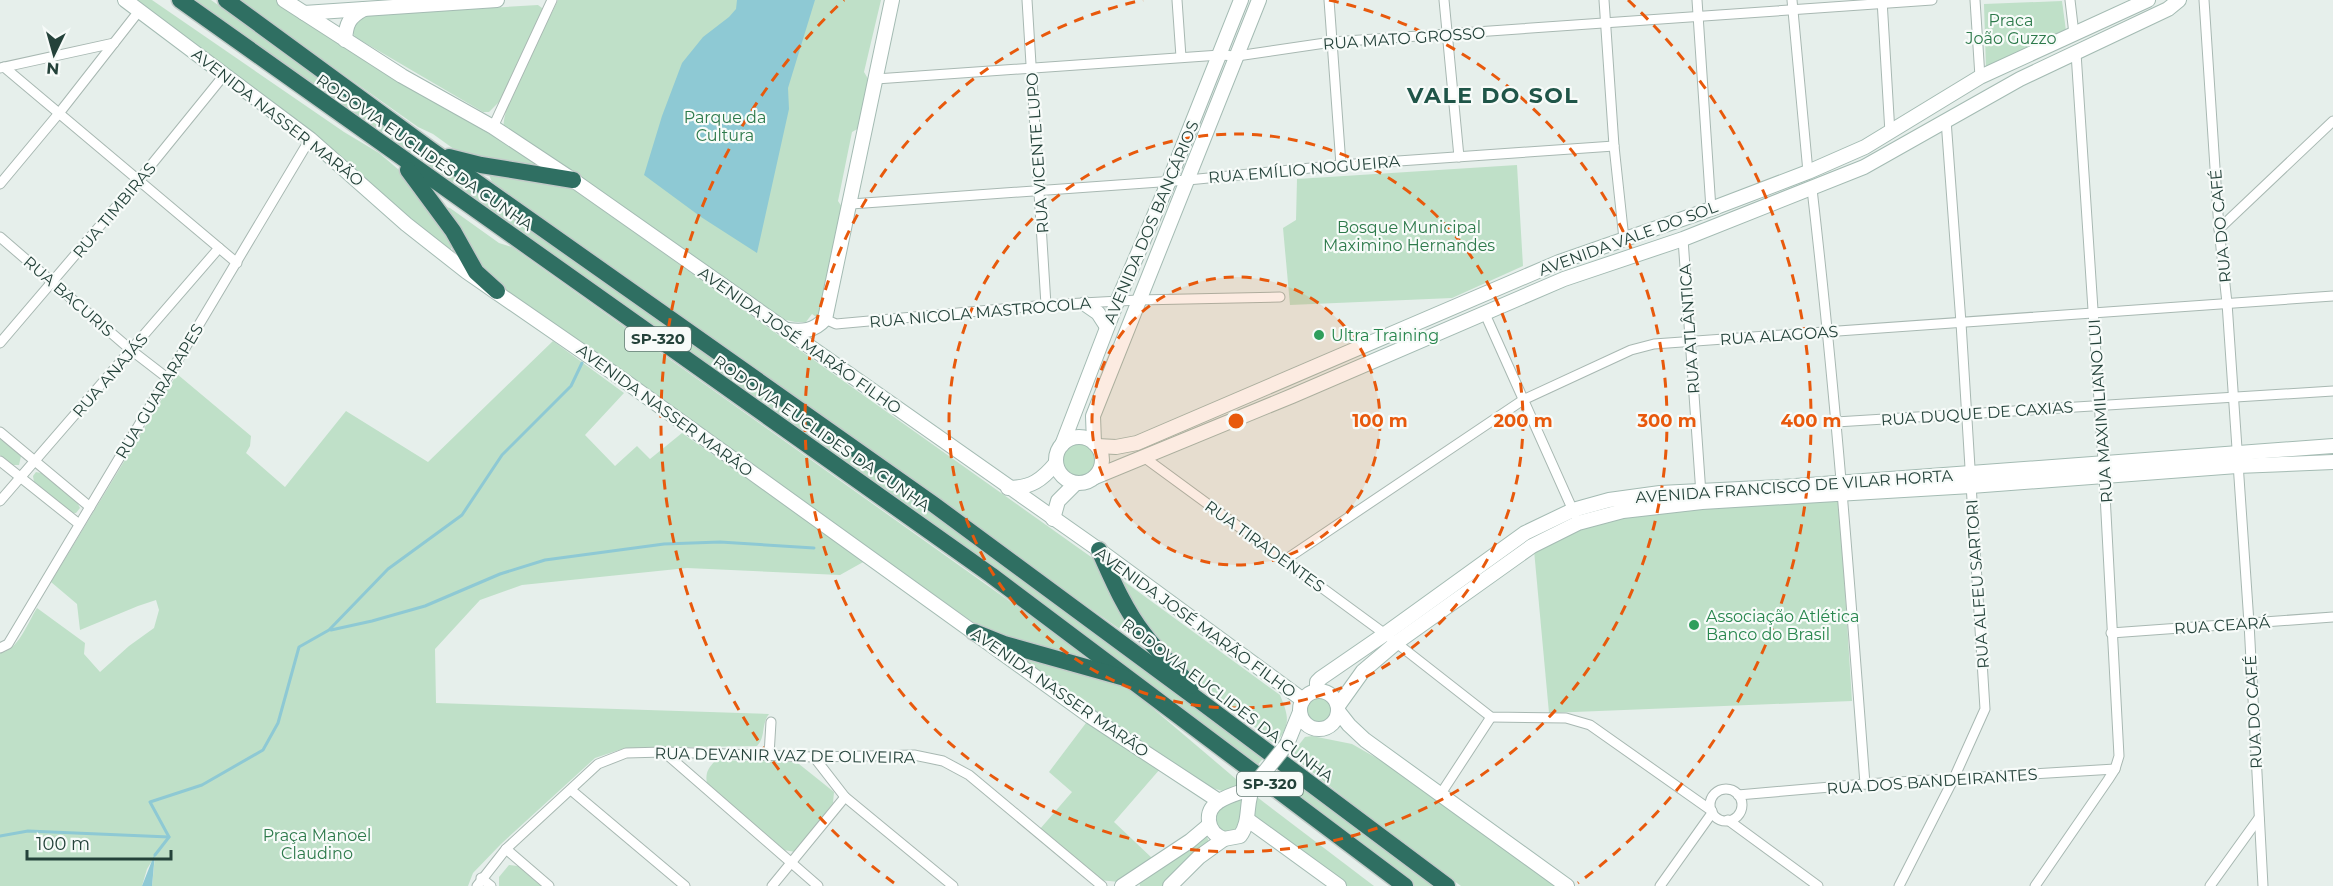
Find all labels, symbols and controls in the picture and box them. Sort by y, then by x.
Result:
park label: Praca João Guzzo [1964,11,2057,48]
street label: RUA MATO GROSSO [1322,23,1486,54]
north arrow [24,24,84,84]
street label: AVENIDA NASSER MARÃO [188,44,367,190]
text: N [45,58,60,78]
street label: RODOVIA EUCLIDES DA CUNHA [313,70,537,235]
street label: RUA VICENTE LUPO [1022,72,1053,234]
district label: VALE DO SOL [1406,82,1579,109]
park label: Parque da Cultura [684,108,766,145]
street label: AVENIDA DOS BANCÁRIOS [1100,118,1203,326]
street label: RUA EMÍLIO NOGUEIRA [1207,152,1401,187]
street label: RUA TIMBIRAS [69,159,160,262]
street label: RUA DO CAFÉ [2206,168,2235,284]
street label: AVENIDA VALE DO SOL [1536,197,1721,280]
park label: Bosque Municipal Maximino Hernandes [1323,218,1495,255]
street label: RUA BACURIS [20,252,118,341]
street label: AVENIDA JOSÉ MARÃO FILHO [695,263,905,418]
street label: RUA ATLÂNTICA [1675,263,1704,395]
street label: RUA NICOLA MASTROCOLA [868,293,1092,332]
street label: RUA MAXIMILIANO LUI [2085,318,2116,503]
street label: RUA GUARARAPES [112,320,207,462]
street label: RUA ALAGOAS [1719,322,1839,349]
place label: Ultra Training [1331,326,1439,345]
road number: SP-320 [625,327,691,351]
marker: Ultra Training [1312,328,1326,342]
street label: RUA ANAJÁS [69,329,152,421]
street label: AVENIDA NASSER MARÃO [573,340,756,481]
street label: RODOVIA EUCLIDES DA CUNHA [710,351,934,516]
street label: RUA DUQUE DE CAXIAS [1880,397,2074,430]
text: 100 m [1352,410,1408,432]
text: 200 m [1493,410,1553,432]
text: 300 m [1636,410,1697,432]
text: 400 m [1781,410,1841,432]
centre of rings [1226,411,1246,431]
street label: AVENIDA FRANCISCO DE VILAR HORTA [1635,466,1954,507]
street label: RUA TIRADENTES [1201,497,1328,596]
street label: RUA ALFEU SARTORI [1962,499,1993,669]
street label: AVENIDA JOSÉ MARÃO FILHO [1092,543,1300,702]
place label: Associação Atlética Banco do Brasil [1706,607,1859,644]
street label: RUA CEARÁ [2173,613,2271,638]
street label: RODOVIA EUCLIDES DA CUNHA [1118,615,1338,786]
marker: Associação Atlética Banco do Brasil [1687,618,1701,632]
street label: AVENIDA NASSER MARÃO [967,624,1152,761]
street label: RUA DO CAFÉ [2241,655,2266,769]
street label: RUA DEVANIR VAZ DE OLIVEIRA [654,744,916,767]
street label: RUA DOS BANDEIRANTES [1826,765,2038,798]
road number: SP-320 [1237,772,1303,796]
scale bar [27,823,171,861]
park label: Praça Manoel Claudino [263,826,371,863]
text: 100 m [36,833,90,855]

